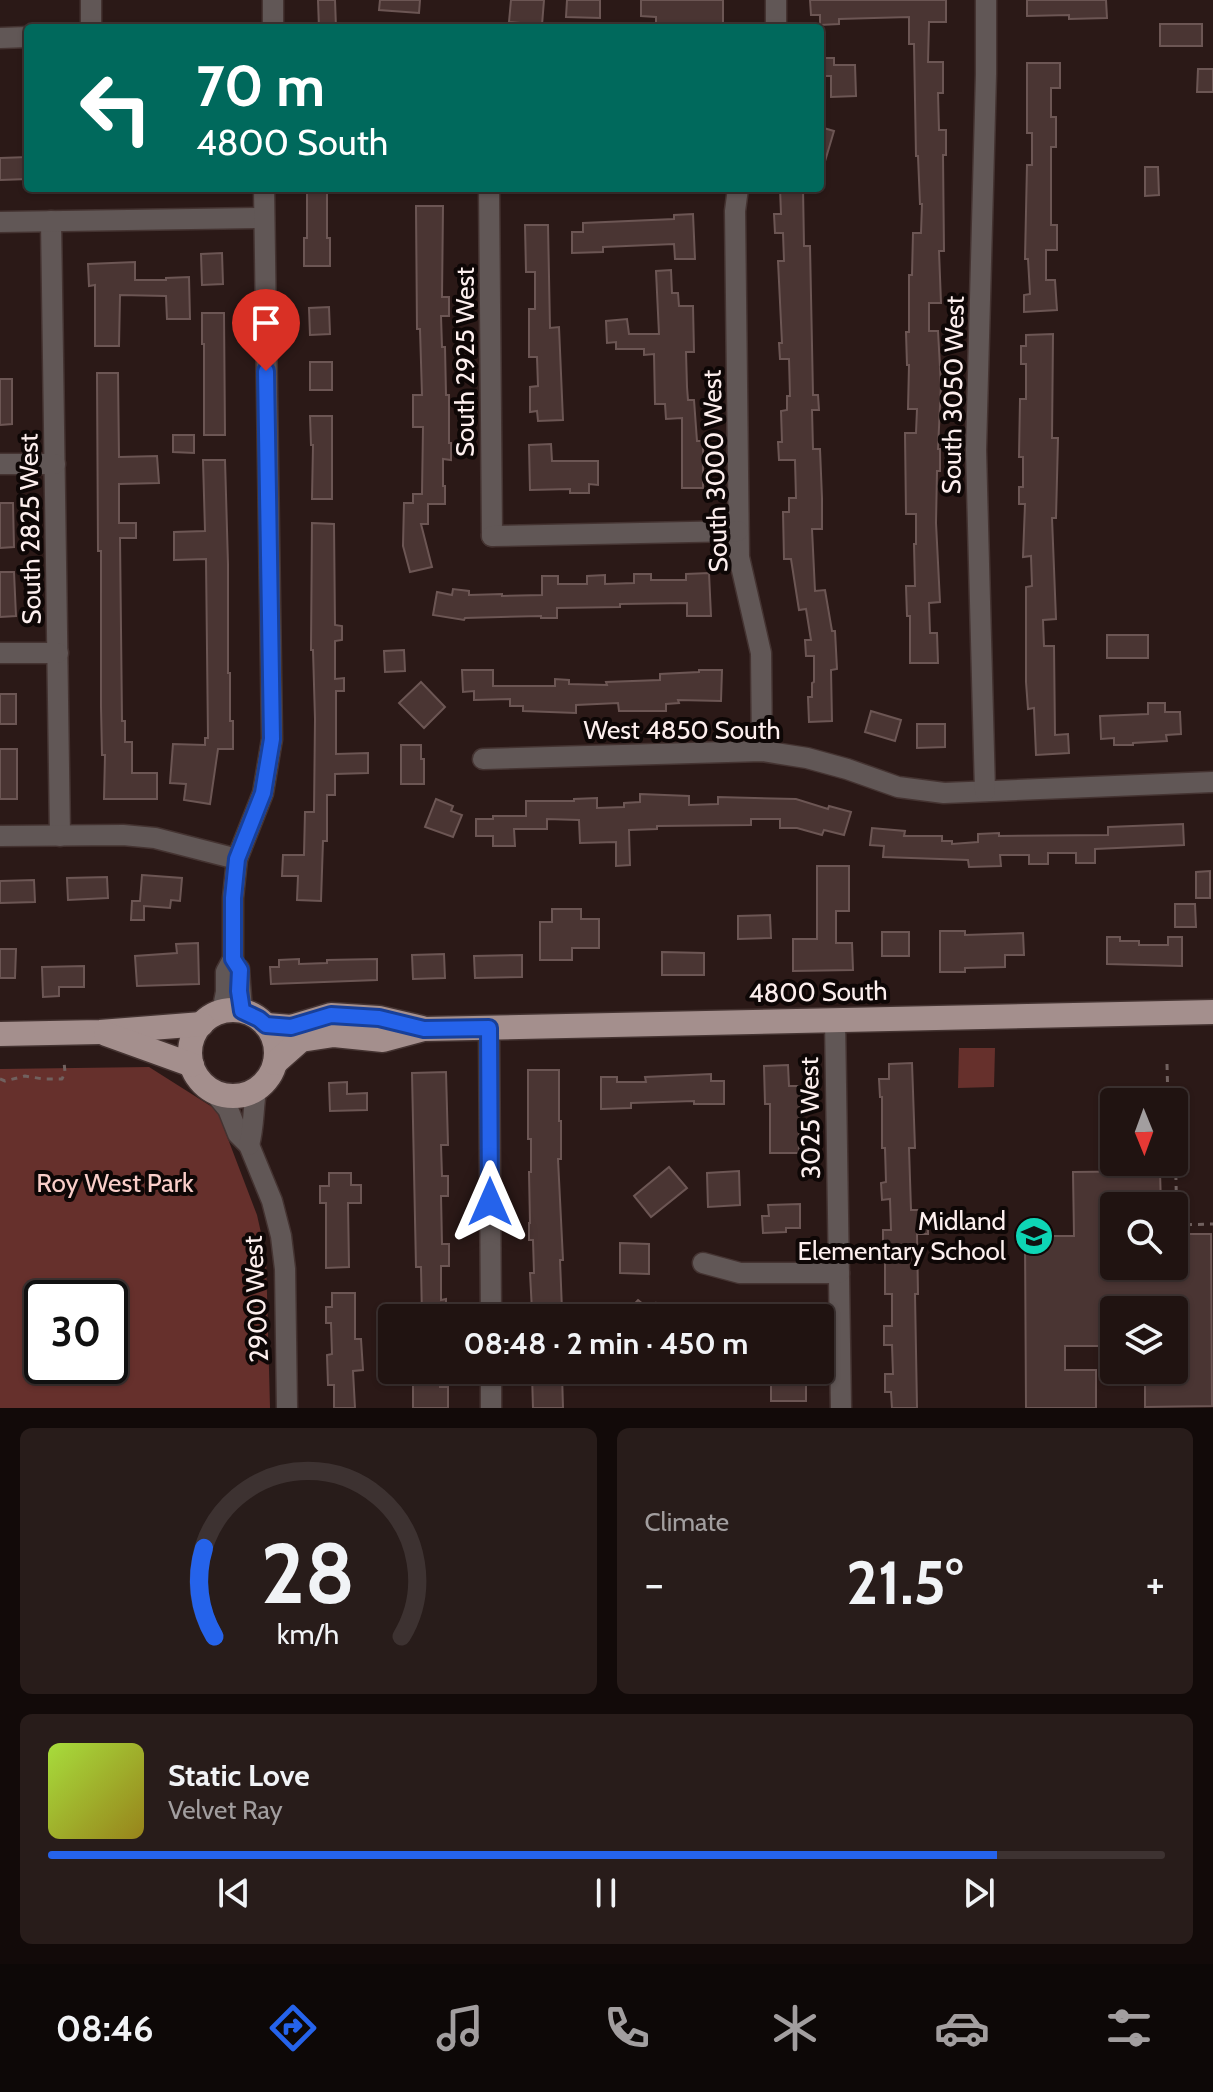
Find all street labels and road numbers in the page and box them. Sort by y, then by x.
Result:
street label: South 2925 West [449,267,481,457]
street label: South 3050 West [935,295,971,495]
street label: South 3000 West [695,369,735,573]
street label: South 2825 West [12,433,48,625]
street label: West 4850 South [583,714,781,746]
street label: 4800 South [748,975,888,1009]
street label: 3025 West [793,1056,827,1179]
street label: 2900 West [237,1235,275,1363]

